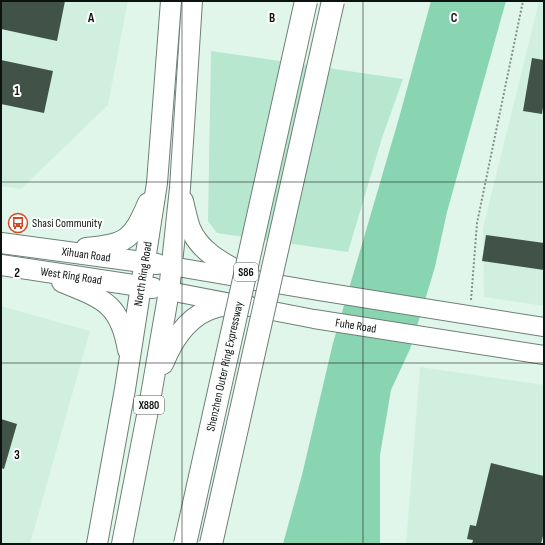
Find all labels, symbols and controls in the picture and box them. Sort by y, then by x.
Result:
text: A [87,10,95,26]
text: B [269,10,275,26]
text: C [451,10,458,26]
text: 1 [14,83,20,99]
bus stop icon: Shasi Community [7,212,29,234]
place label: Shasi Community [32,216,103,231]
street label: North Ring Road [131,241,156,307]
street label: Xihuan Road [60,244,112,266]
road number: S86 [234,263,258,281]
street label: West Ring Road [39,264,103,288]
text: 2 [14,265,20,281]
street label: Shenzhen Outer Ring Expressway [203,300,247,433]
street label: Fuhe Road [334,315,377,337]
road number: X880 [134,396,164,414]
text: 3 [14,447,20,463]

